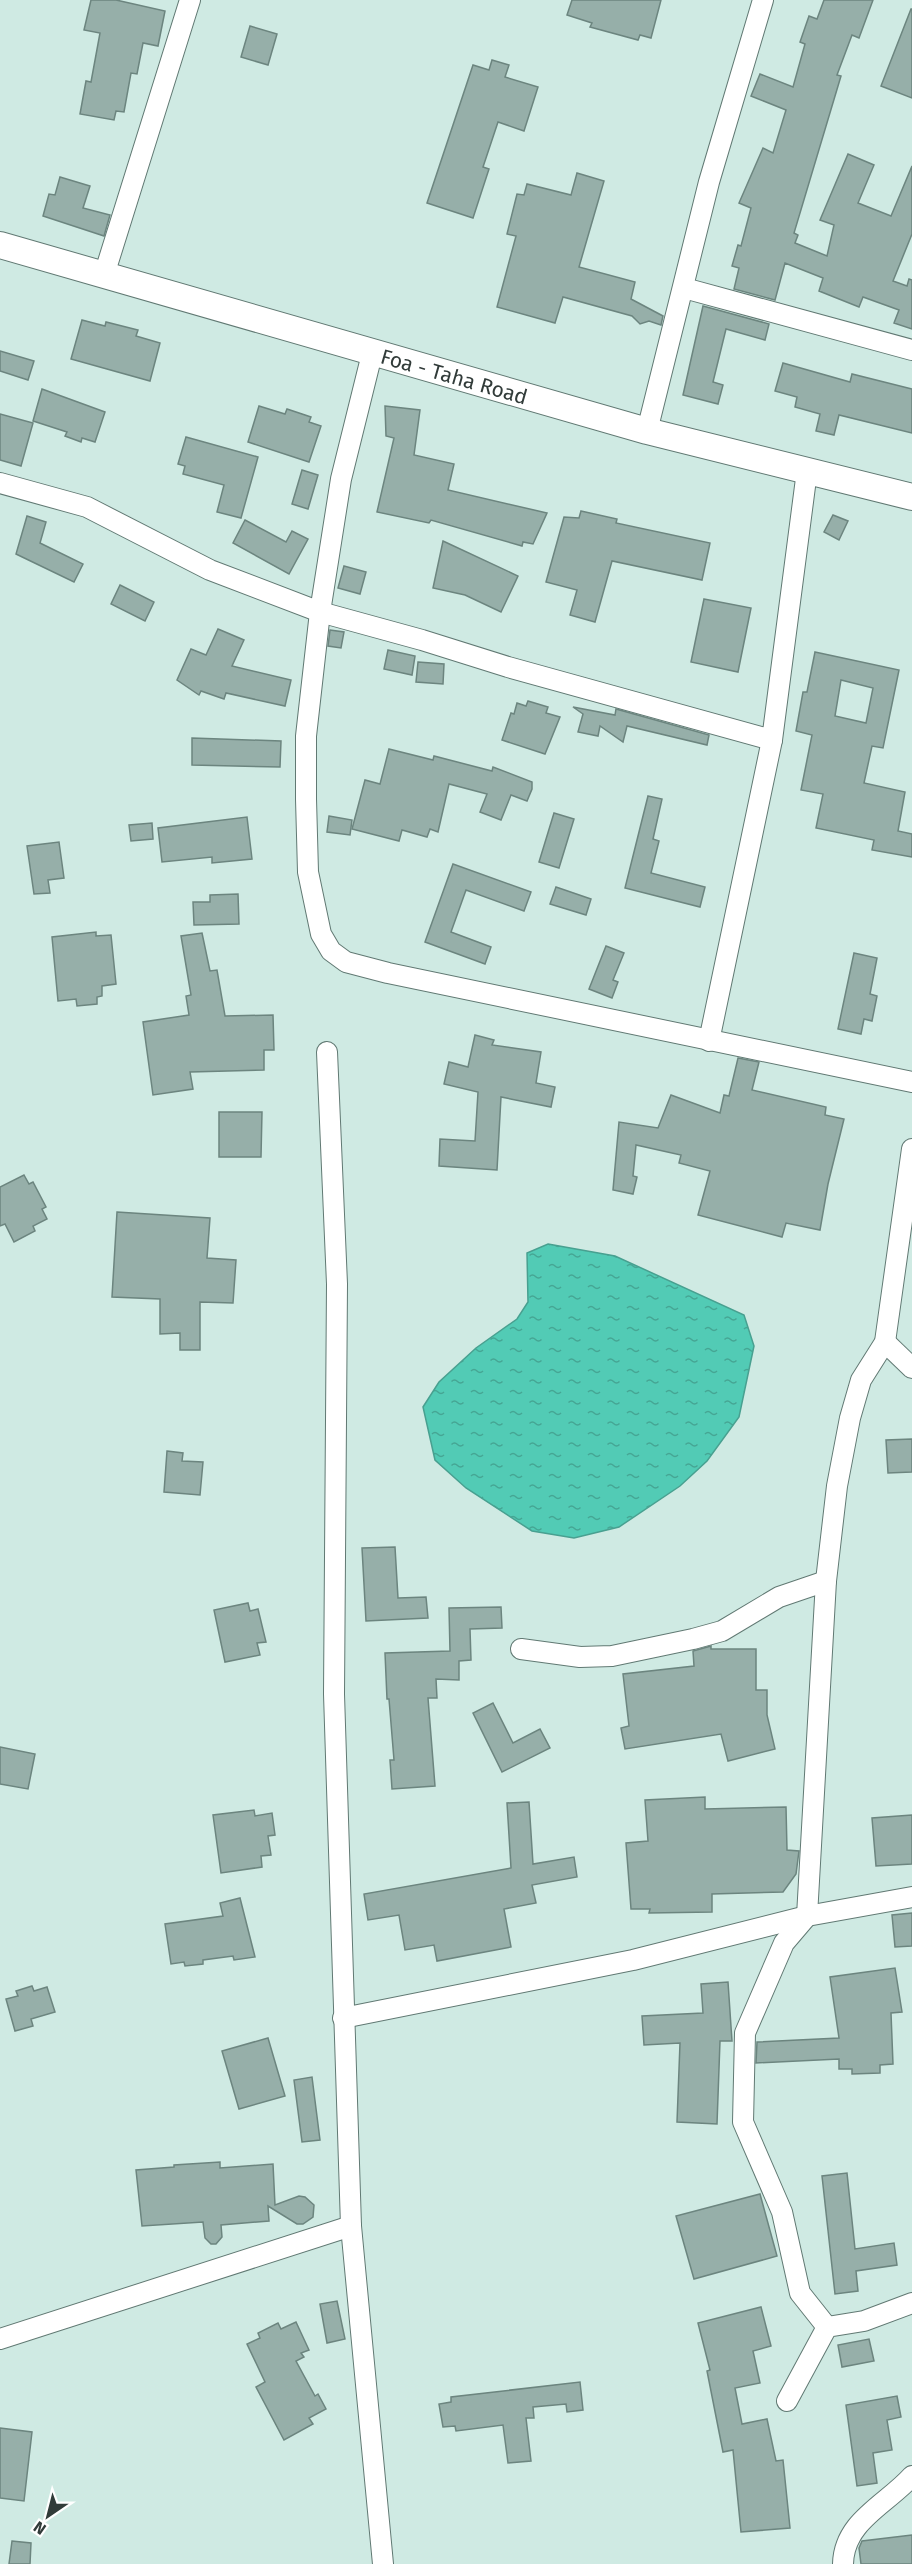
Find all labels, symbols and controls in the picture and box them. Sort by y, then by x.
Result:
street label: Foa - Taha Road [378,344,530,410]
north arrow [18,2486,78,2546]
text: N [30,2517,49,2539]

